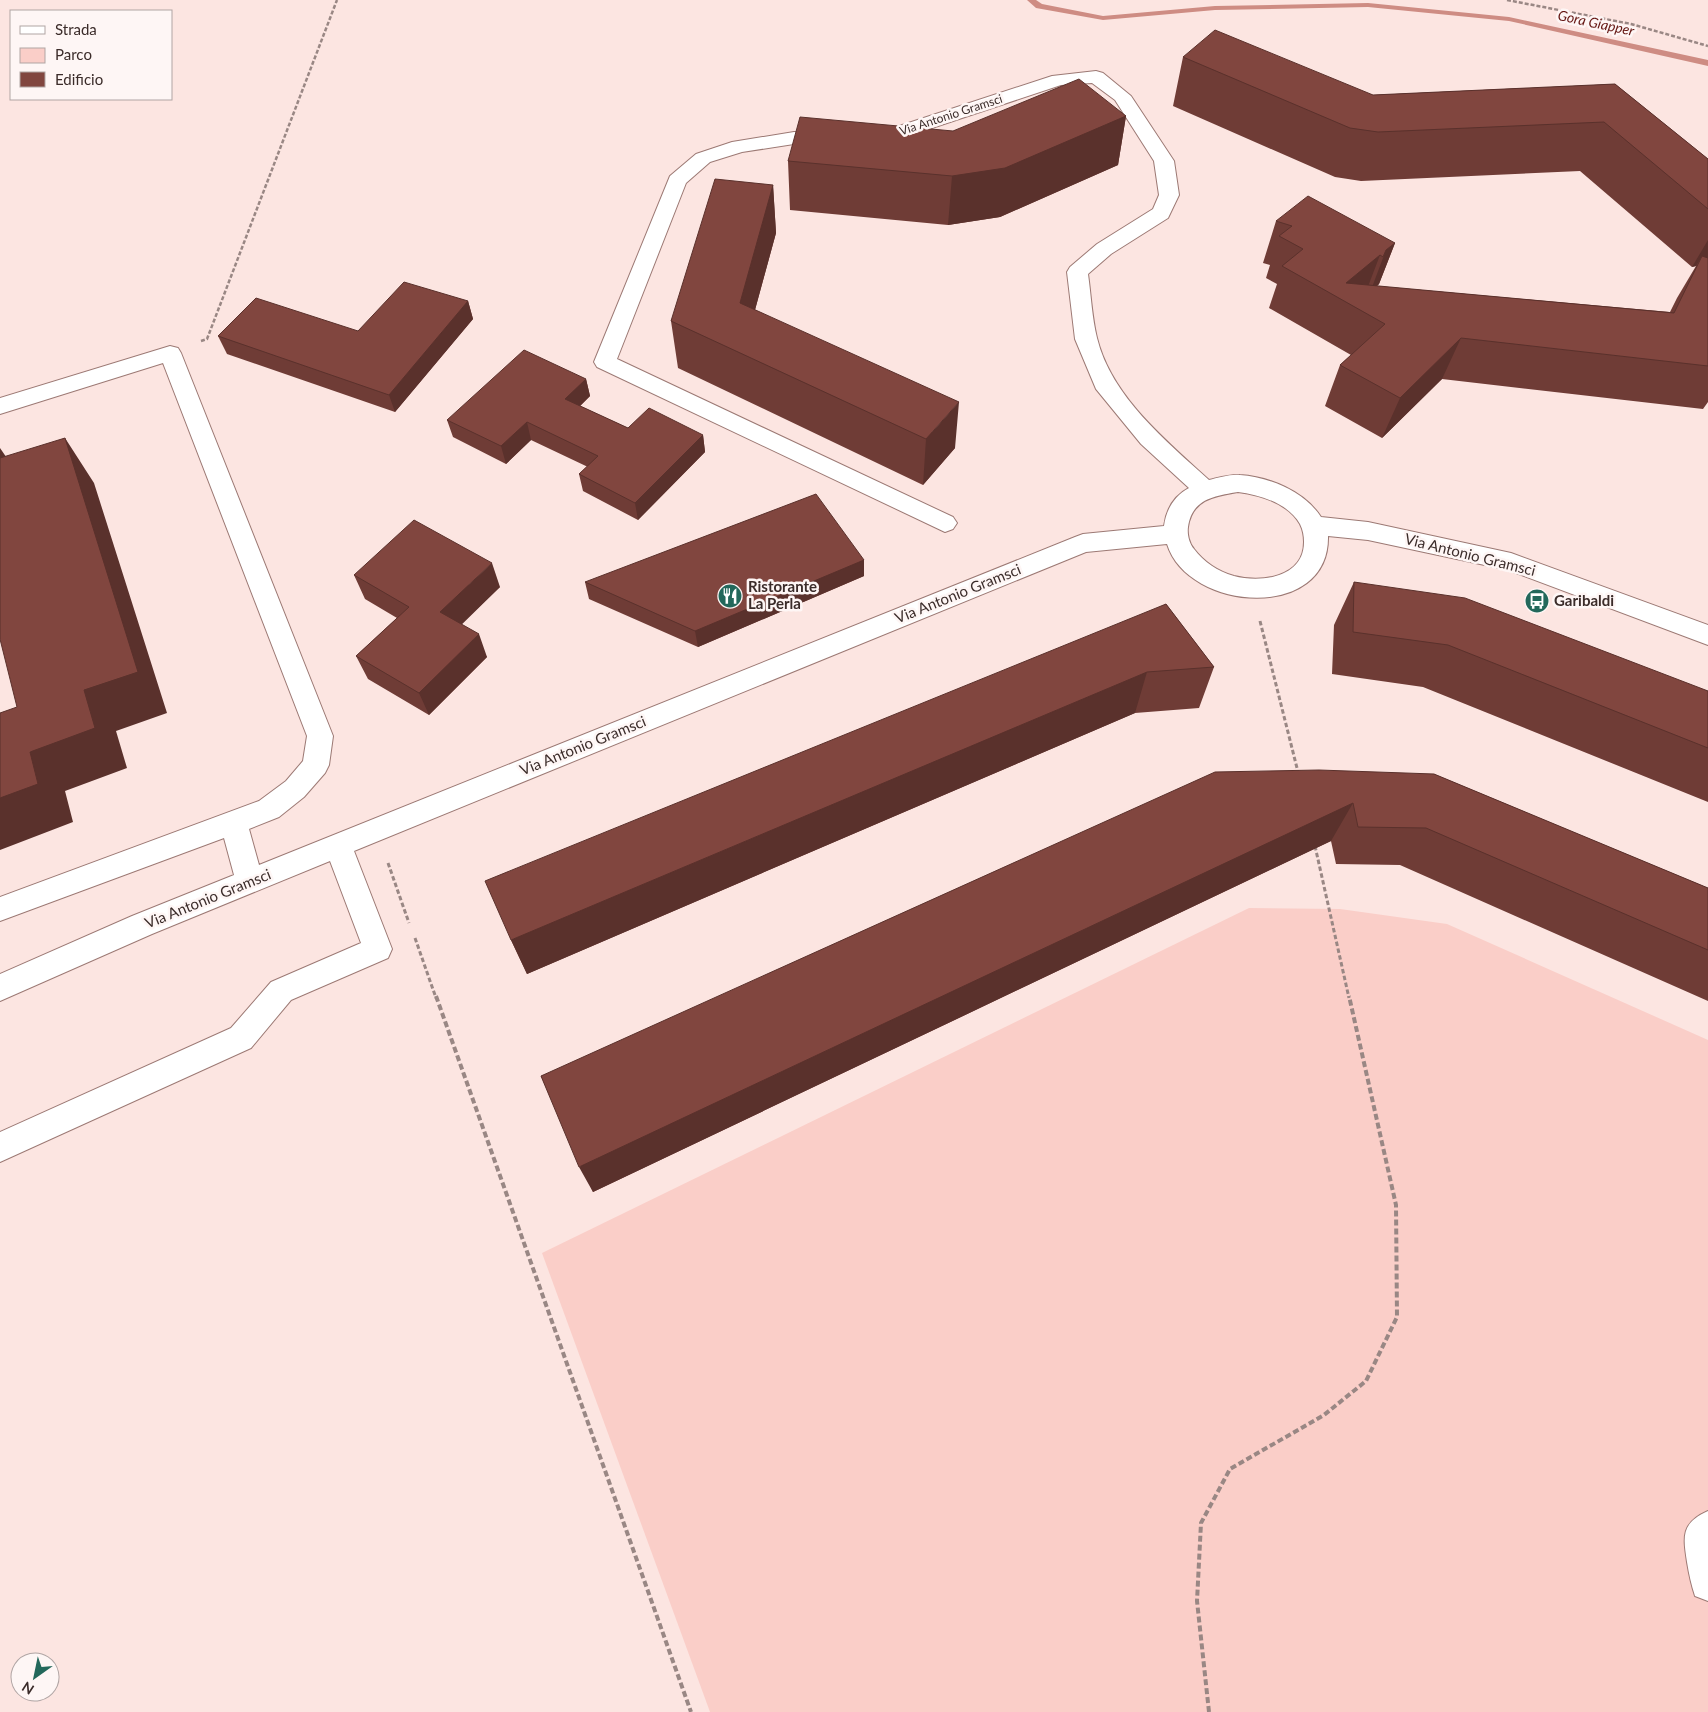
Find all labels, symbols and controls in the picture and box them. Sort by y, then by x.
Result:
water label: Gora Giapper [1556,6,1636,39]
legend [10,10,172,100]
text: Strada [55,20,97,38]
text: Parco [55,45,92,63]
text: Edificio [55,70,103,88]
street label: Via Antonio Gramsci [897,91,1004,138]
street label: Via Antonio Gramsci [1403,529,1538,579]
street label: Via Antonio Gramsci [892,560,1023,627]
place label: Ristorante La Perla [748,577,817,612]
restaurant icon: Ristorante La Perla [717,583,743,609]
bus stop icon: Garibaldi [1524,588,1550,614]
place label: Garibaldi [1554,591,1614,609]
street label: Via Antonio Gramsci [517,712,648,779]
street label: Via Antonio Gramsci [142,865,273,932]
north arrow [10,1652,60,1702]
text: N [18,1678,37,1698]

